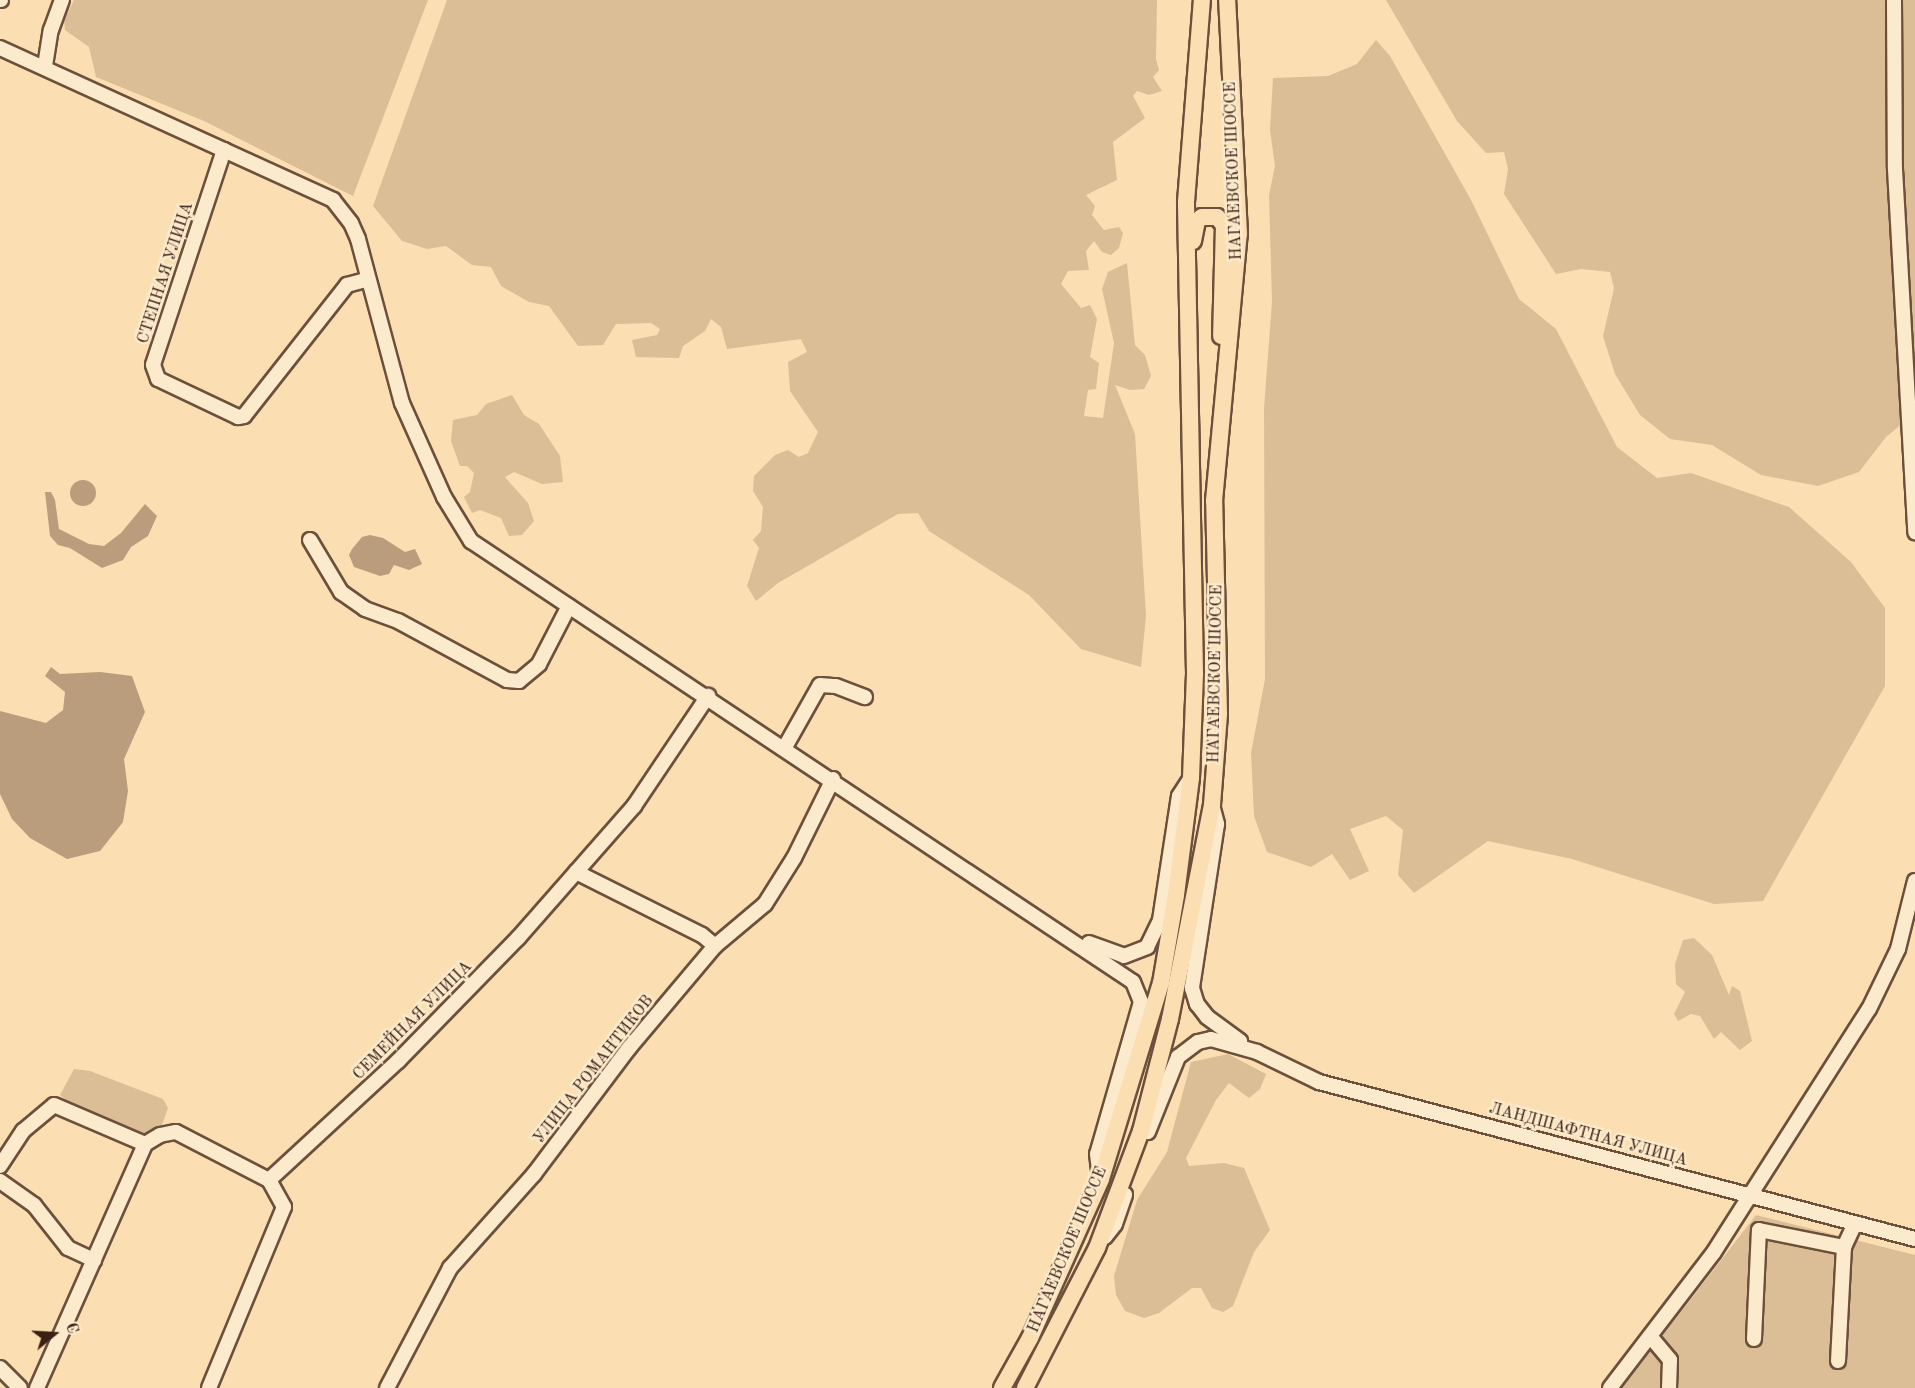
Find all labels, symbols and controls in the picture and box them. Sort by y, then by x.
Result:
street label: НАГАЕВСКОЕ ШОССЕ [1221,81,1247,261]
street label: СТЕПНАЯ УЛИЦА [134,200,198,346]
street label: НАГАЕВСКОЕ ШОССЕ [1205,585,1227,763]
street label: СЕМЕЙНАЯ УЛИЦА [349,957,477,1085]
street label: УЛИЦА РОМАНТИКОВ [530,992,658,1148]
street label: ЛАНДШАФТНАЯ УЛИЦА [1487,1099,1689,1171]
street label: НАГАЕВСКОЕ ШОССЕ [1024,1164,1112,1336]
north arrow [24,1304,84,1364]
text: С [62,1321,80,1336]

